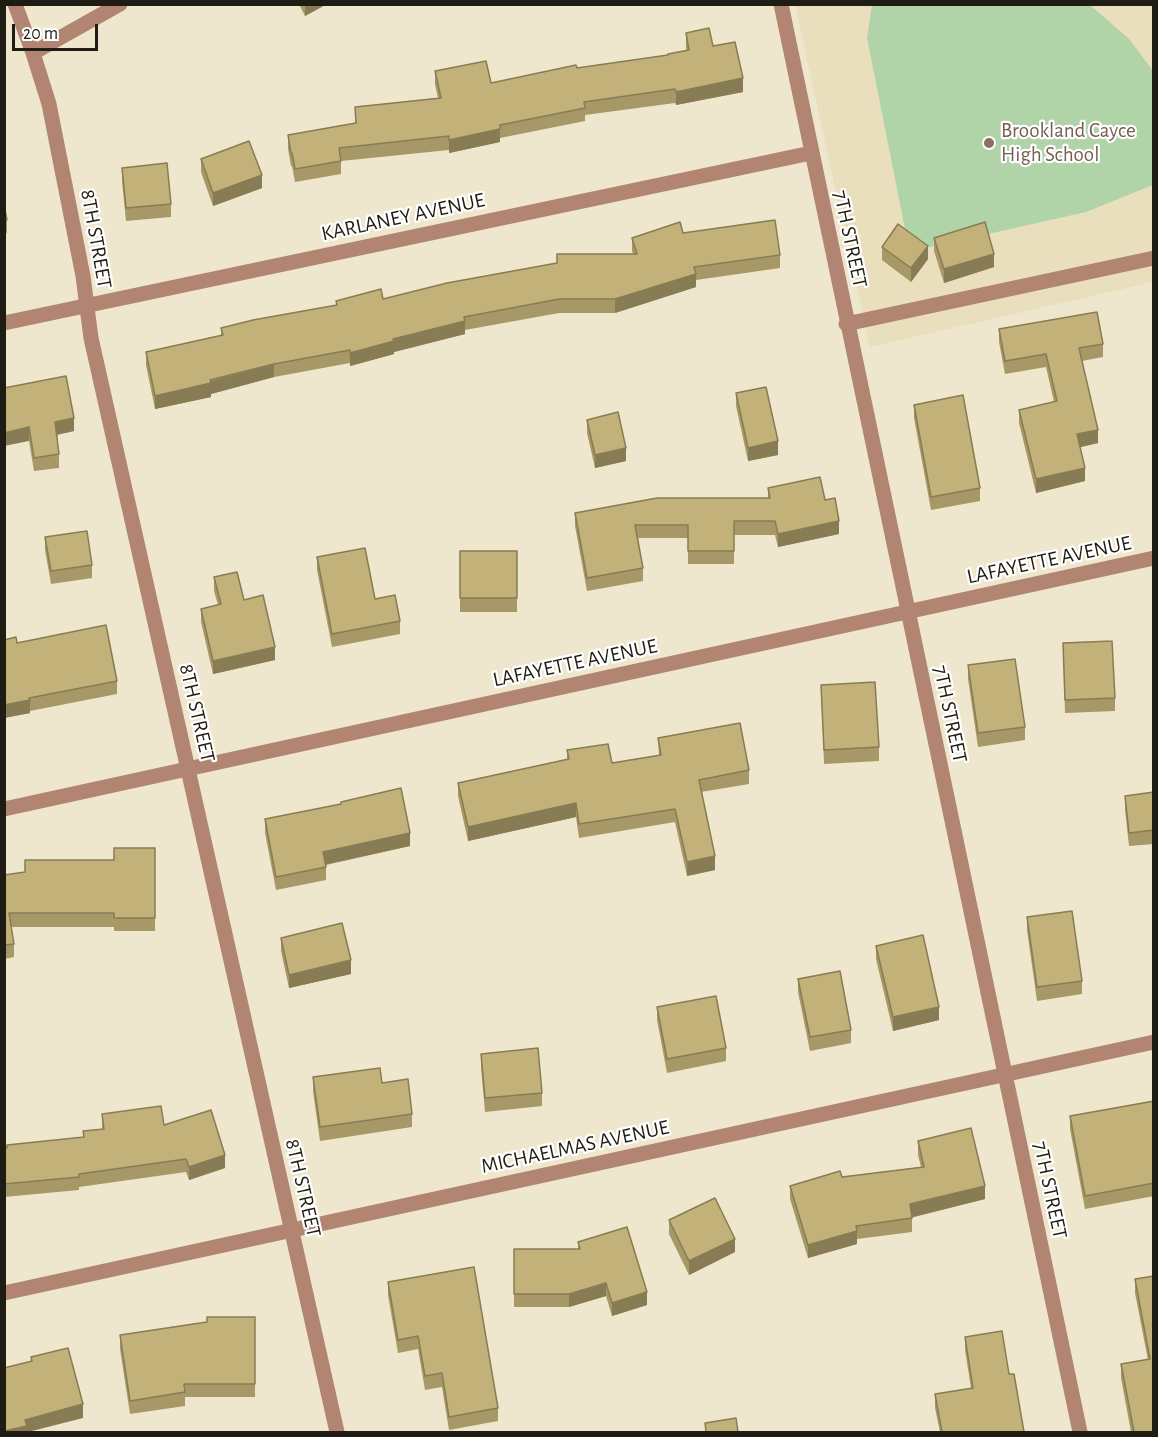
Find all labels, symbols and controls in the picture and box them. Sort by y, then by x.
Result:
scale bar [15,12,100,50]
text: 20 m [23,25,58,43]
place label: Brookland Cayce High School [1001,118,1136,168]
marker: Brookland Cayce High School [982,136,996,150]
street label: KARLANEY AVENUE [319,187,487,247]
street label: 8TH STREET [75,188,117,290]
street label: 7TH STREET [827,188,873,290]
street label: LAFAYETTE AVENUE [965,530,1133,590]
street label: LAFAYETTE AVENUE [491,633,659,693]
street label: 8TH STREET [173,661,221,765]
street label: 7TH STREET [927,663,973,765]
street label: MICHAELMAS AVENUE [479,1115,671,1179]
street label: 8TH STREET [279,1136,327,1240]
street label: 7TH STREET [1027,1139,1073,1241]

